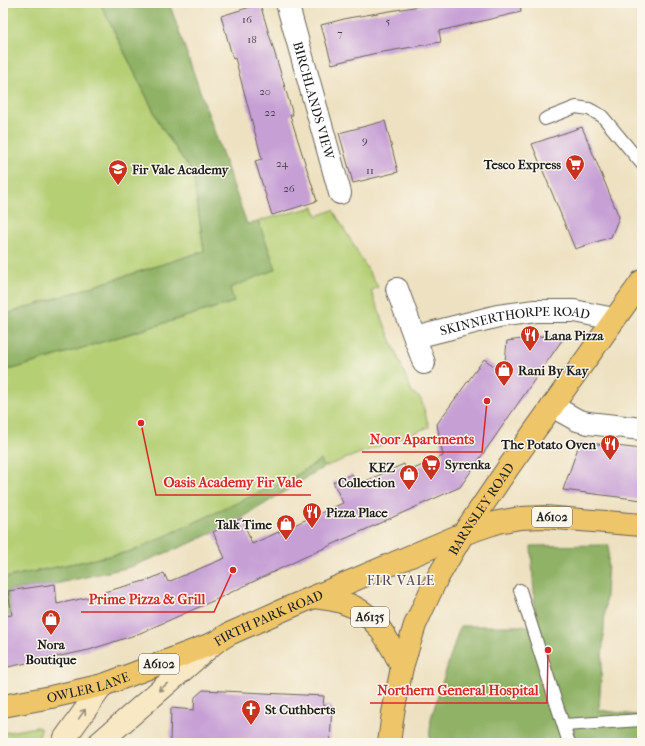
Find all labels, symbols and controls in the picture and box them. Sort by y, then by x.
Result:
house number: 16 [242,13,252,26]
house number: 5 [386,15,391,28]
house number: 7 [337,27,343,40]
house number: 18 [247,33,257,46]
street label: BIRCHLANDS VIEW [290,40,338,162]
house number: 20 [259,85,271,98]
house number: 22 [264,106,276,119]
house number: 9 [362,134,368,147]
supermarket icon: Tesco Express [564,153,586,181]
house number: 24 [276,157,289,170]
place label: Tesco Express [483,157,561,173]
school or university icon: Fir Vale Academy [107,158,129,186]
place label: Fir Vale Academy [131,162,230,178]
house number: 11 [366,164,374,177]
house number: 26 [283,182,295,195]
street label: SKINNERTHORPE ROAD [438,304,591,338]
restaurant icon: Lana Pizza [519,324,541,352]
place label: Lana Pizza [544,328,604,343]
shop icon: Rani By Kay [493,359,515,387]
place label: Rani By Kay [518,363,589,379]
callout: Noor Apartments [362,426,482,452]
text: Noor Apartments [370,431,475,448]
restaurant icon: The Potato Oven [599,433,621,461]
place label: The Potato Oven [500,437,596,452]
supermarket icon: Syrenka [420,453,442,481]
place label: Syrenka [445,457,491,473]
place label: KEZ Collection [338,460,395,490]
street label: BARNSLEY ROAD [445,460,517,558]
shop icon: KEZ Collection [398,463,420,491]
callout: Oasis Academy Fir Vale [156,469,311,495]
text: Oasis Academy Fir Vale [164,474,303,491]
restaurant icon: Pizza Place [301,501,323,529]
place label: Pizza Place [326,505,388,520]
road number: A6102 [532,507,572,527]
shop icon: Talk Time [275,513,297,541]
place label: Talk Time [215,517,273,532]
district label: FIR VALE [367,572,435,589]
callout: Prime Pizza & Grill [81,586,214,612]
street label: FIRTH PARK ROAD [211,587,325,649]
text: Prime Pizza & Grill [89,591,205,608]
road number: A6135 [351,607,389,627]
shop icon: Nora Boutique [40,608,62,636]
place label: Nora Boutique [25,637,77,668]
road number: A6102 [139,654,179,674]
street label: OWLER LANE [45,669,131,706]
callout: Northern General Hospital [370,677,547,703]
one-way arrow [158,682,169,691]
text: Northern General Hospital [377,682,539,699]
church icon: St Cuthberts [240,698,262,726]
place label: St Cuthberts [265,702,336,717]
one-way arrow [78,708,86,719]

